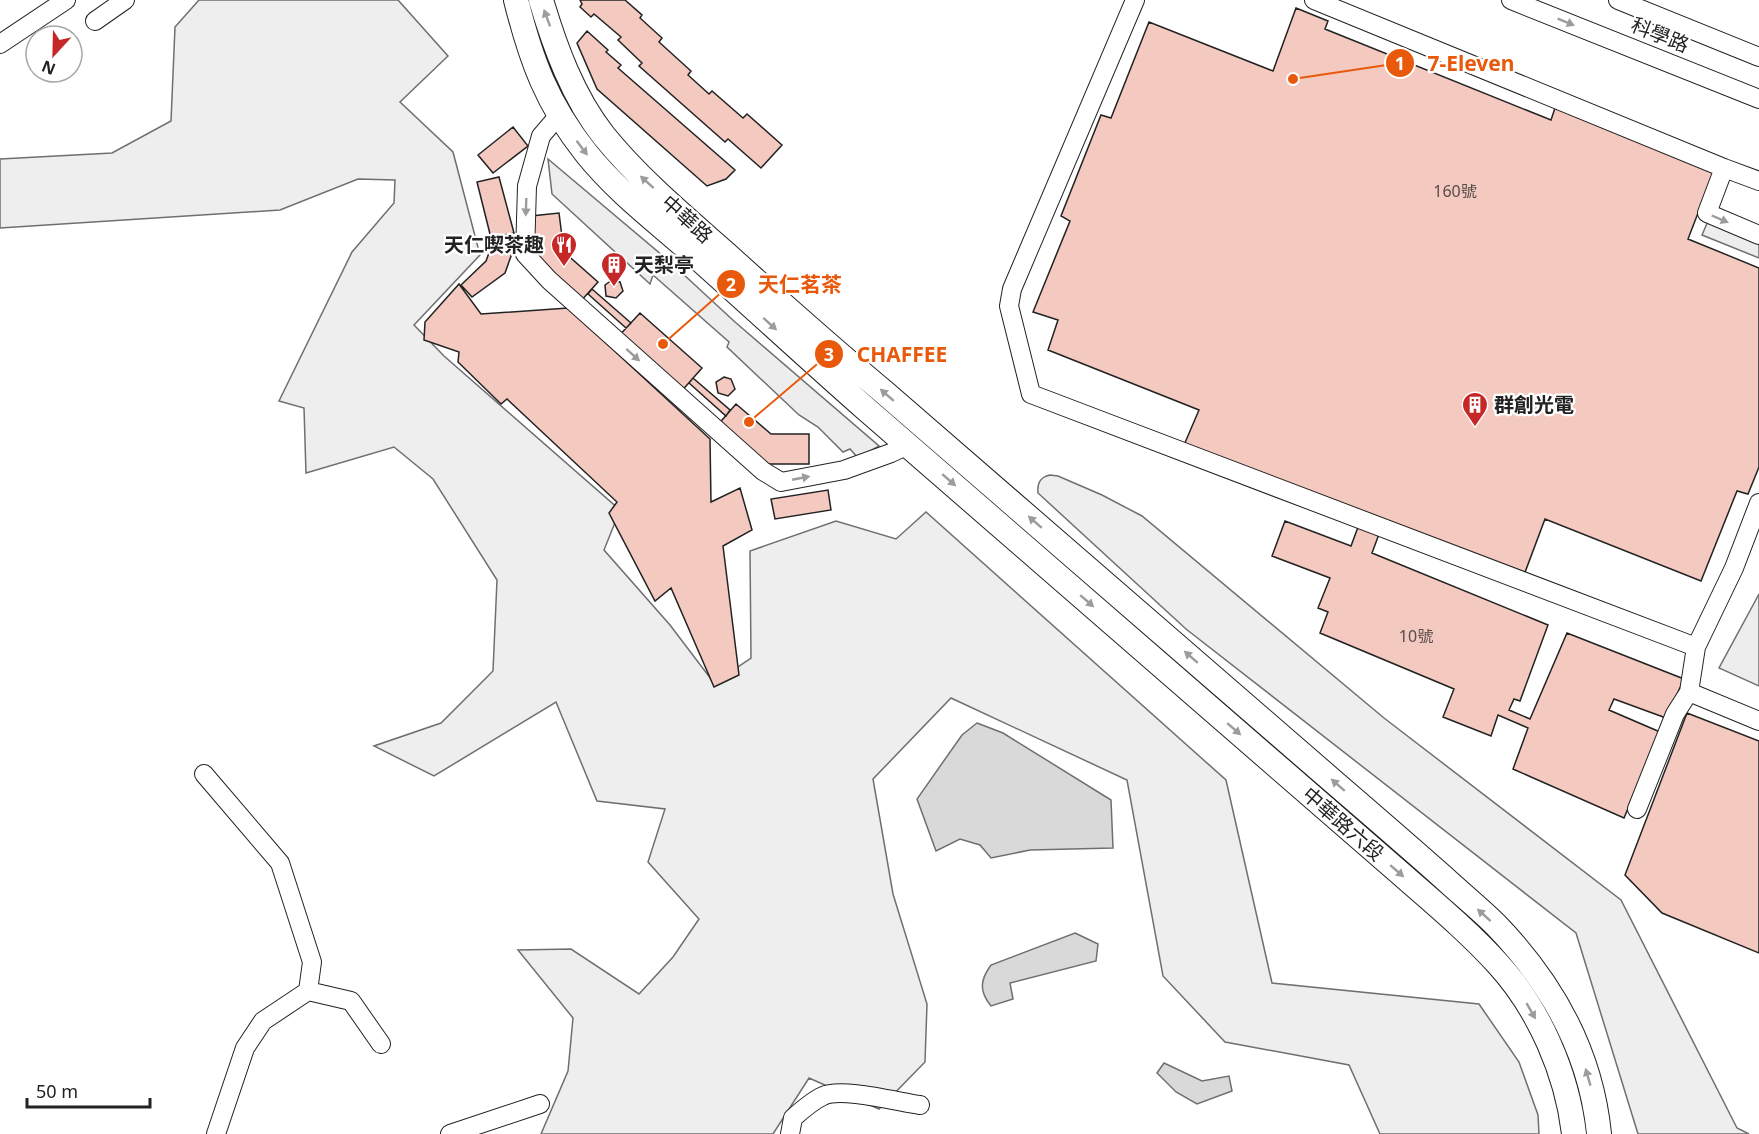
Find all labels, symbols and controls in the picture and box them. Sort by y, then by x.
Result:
one-way arrow [541,9,551,27]
street label: 科學路 [1627,11,1693,58]
one-way arrow [1557,17,1575,27]
north arrow [24,24,84,84]
callout: 7-Eleven [1385,44,1526,83]
text: 7-Eleven [1427,49,1515,77]
text: 1 [1395,51,1405,75]
text: N [38,55,59,81]
one-way arrow [576,140,588,155]
one-way arrow [640,176,655,189]
house number: 160號 [1433,180,1477,202]
street label: 中華路 [656,189,719,249]
one-way arrow [521,198,531,217]
one-way arrow [1712,214,1730,224]
restaurant icon: 天仁喫茶趣 [549,230,579,268]
place label: 天仁喫茶趣 [444,231,544,258]
building icon: 天梨亭 [599,250,629,288]
place label: 天梨亭 [634,251,694,278]
callout: 天仁茗茶 [716,265,854,304]
text: 天仁茗茶 [758,270,842,298]
text: 2 [726,272,736,296]
one-way arrow [763,317,778,331]
callout: CHAFFEE [814,335,959,374]
text: CHAFFEE [857,340,947,368]
text: 3 [824,342,834,366]
one-way arrow [625,348,640,361]
one-way arrow [880,389,895,402]
building icon: 群創光電 [1460,390,1490,428]
place label: 群創光電 [1494,391,1574,418]
one-way arrow [792,473,811,482]
one-way arrow [941,473,956,487]
one-way arrow [1028,516,1043,529]
one-way arrow [1079,594,1095,607]
house number: 10號 [1399,625,1433,647]
one-way arrow [1184,651,1199,664]
one-way arrow [1226,722,1241,735]
one-way arrow [1331,778,1346,792]
street label: 中華路六段 [1297,781,1390,867]
one-way arrow [1389,864,1404,877]
one-way arrow [1478,908,1492,922]
one-way arrow [1526,1003,1536,1020]
one-way arrow [1583,1068,1593,1086]
scale bar [27,1071,150,1109]
text: 50 m [36,1079,78,1103]

